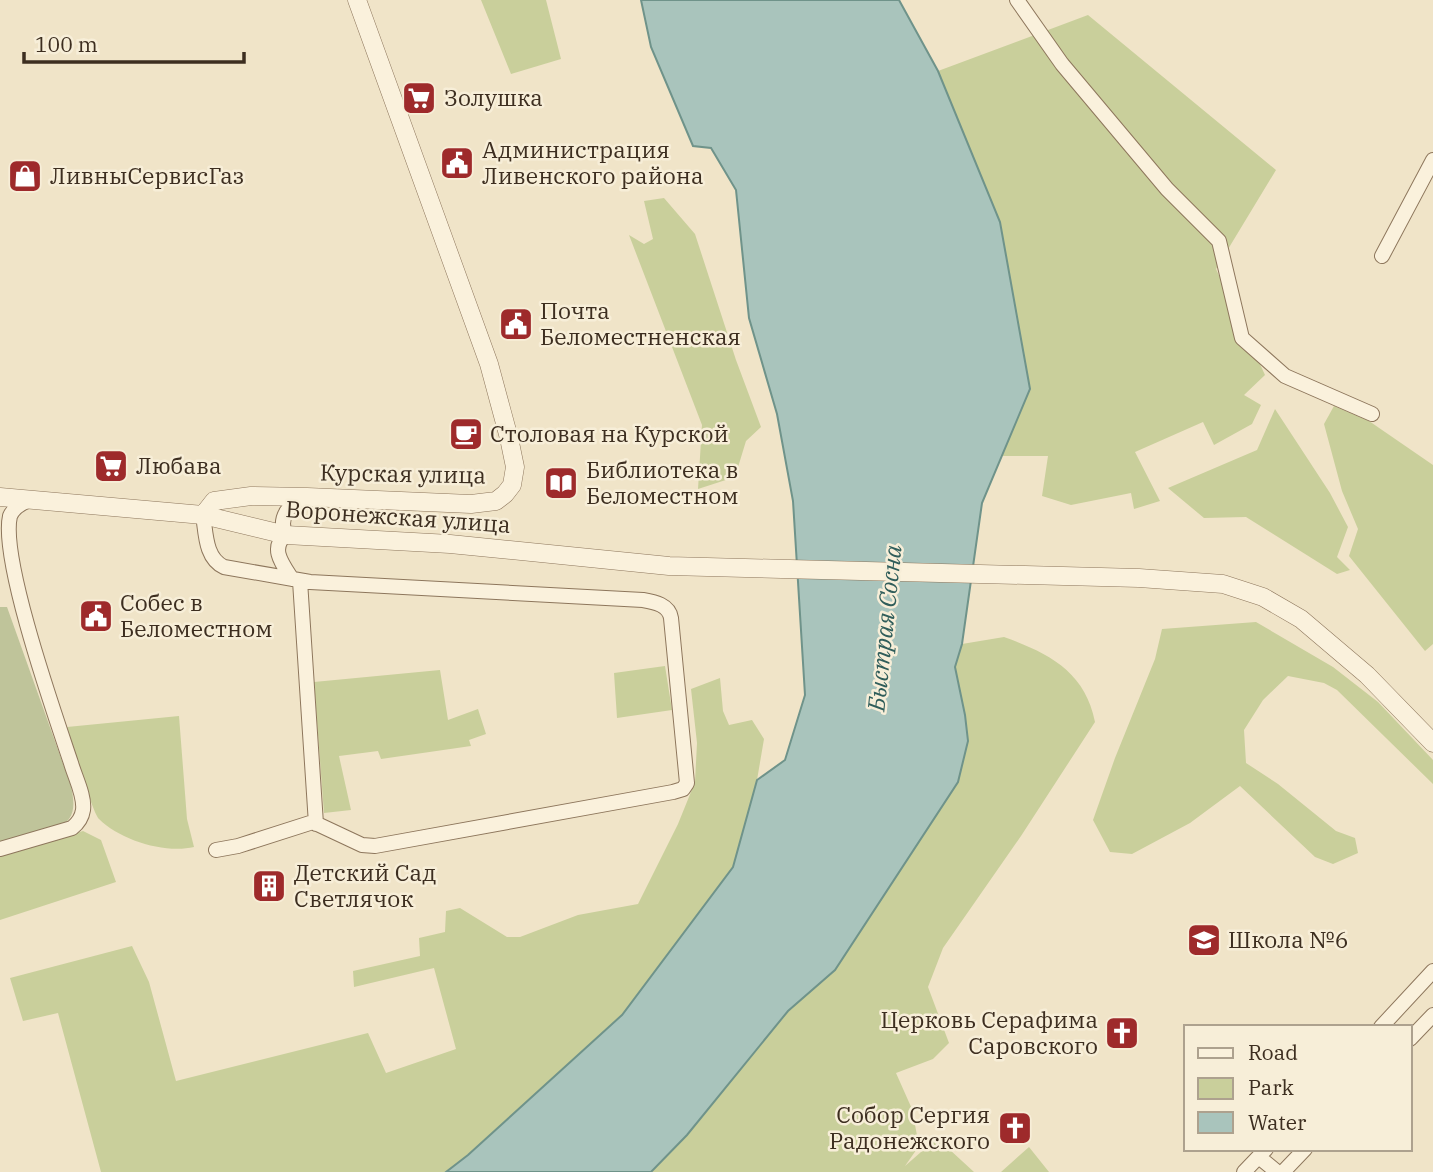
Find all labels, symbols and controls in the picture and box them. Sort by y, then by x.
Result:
scale bar [24,21,245,65]
text: 100 m [35,30,98,58]
supermarket icon: Золушка [400,79,438,117]
place label: Золушка [444,82,543,112]
place label: Администрация Ливенского района [482,134,704,190]
public building icon: Администрация Ливенского района [438,144,476,182]
shop icon: ЛивныСервисГаз [6,157,44,195]
place label: ЛивныСервисГаз [50,160,244,190]
place label: Почта Беломестненская [540,295,741,351]
public building icon: Почта Беломестненская [497,305,535,343]
cafe icon: Столовая на Курской [447,415,485,453]
place label: Столовая на Курской [490,418,729,448]
supermarket icon: Любава [92,447,130,485]
place label: Любава [136,450,221,480]
place label: Библиотека в Беломестном [586,454,739,510]
street label: Курская улица [320,457,486,489]
library icon: Библиотека в Беломестном [542,464,580,502]
street label: Воронежская улица [284,493,512,539]
water label: Быстрая Сосна [859,543,909,714]
place label: Собес в Беломестном [120,587,273,643]
public building icon: Собес в Беломестном [77,597,115,635]
place label: Детский Сад Светлячок [294,857,436,913]
building icon: Детский Сад Светлячок [250,867,288,905]
school or university icon: Школа №6 [1185,921,1223,959]
place label: Школа №6 [1228,924,1349,954]
place label: Церковь Серафима Саровского [880,1004,1098,1060]
church icon: Церковь Серафима Саровского [1103,1014,1141,1052]
legend [1184,1025,1412,1151]
text: Road [1248,1038,1298,1066]
text: Park [1248,1073,1295,1101]
place label: Собор Сергия Радонежского [829,1099,990,1155]
text: Water [1248,1108,1307,1136]
church icon: Собор Сергия Радонежского [996,1109,1034,1147]

